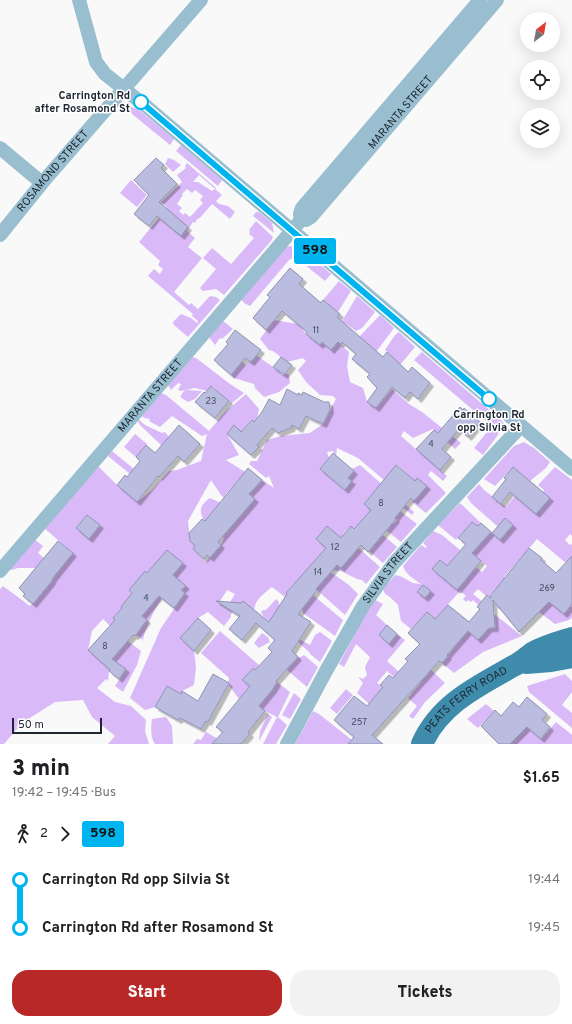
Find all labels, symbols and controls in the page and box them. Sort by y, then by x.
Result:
north arrow [520,12,560,52]
map controls [520,12,560,148]
button: locate [520,60,560,100]
street label: MARANTA STREET [365,73,436,152]
place label: Carrington Rd after Rosamond St [35,89,130,116]
marker: Carrington Rd after Rosamond St [133,94,149,110]
button: layers [520,108,560,148]
street label: ROSAMOND STREET [14,127,92,215]
line badge: 598 [292,238,338,264]
text: 598 [302,242,328,259]
house number: 11 [313,325,319,336]
street label: MARANTA STREET [115,356,186,435]
marker: Carrington Rd opp Silvia St [481,391,497,407]
house number: 23 [206,396,216,407]
place label: Carrington Rd opp Silvia St [453,408,525,435]
house number: 4 [428,439,434,450]
house number: 8 [378,498,384,509]
street label: SILVIA STREET [360,540,416,607]
house number: 12 [331,542,339,553]
house number: 14 [314,567,323,578]
house number: 269 [539,583,555,594]
house number: 4 [143,593,149,604]
house number: 8 [102,641,108,652]
street label: PEATS FERRY ROAD [422,664,510,736]
scale bar [12,716,102,735]
house number: 257 [351,717,367,728]
text: 50 m [18,718,44,732]
text: 3 min [12,756,70,783]
text: $1.65 [523,769,560,788]
text: 19:42 – 19:45 · Bus [12,785,116,801]
icon: walk [12,823,34,845]
icon: forward [54,823,76,845]
text: 598 [90,825,116,842]
text: 2 [40,826,48,842]
text: Carrington Rd opp Silvia St [42,871,230,890]
text: 19:44 [528,872,560,888]
text: Carrington Rd after Rosamond St [42,919,273,938]
text: 19:45 [528,920,560,936]
button: Start [12,970,282,1016]
button: Tickets [290,970,560,1016]

